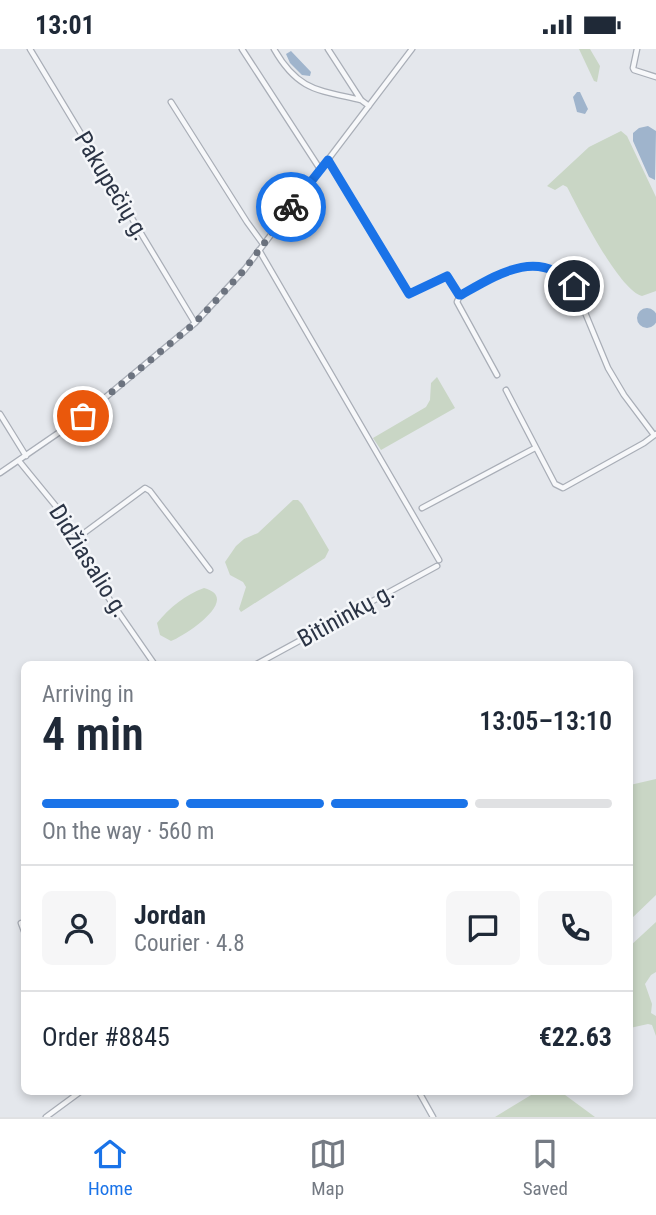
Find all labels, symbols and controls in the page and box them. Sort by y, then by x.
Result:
text: 13:01 [35,10,95,40]
street label: Pakupečių g. [69,126,155,246]
courier [256,172,326,242]
icon: bike [272,188,310,226]
pin [544,256,604,316]
icon: home [555,267,593,305]
pin [53,386,113,446]
icon: bag [64,397,102,435]
street label: Didžiasalio g. [43,499,135,623]
street label: Bitininkų g. [293,577,399,653]
text: Arriving in [42,681,134,708]
text: 13:05–13:10 [479,706,612,736]
text: 4 min [42,707,144,761]
text: On the way · 560 m [42,818,214,845]
button: person [42,891,116,965]
button: chat [446,891,520,965]
button: phone [538,891,612,965]
text: Jordan [134,900,206,930]
text: Courier · 4.8 [134,930,245,957]
text: Order #8845 [42,1022,170,1052]
text: €22.63 [539,1022,612,1052]
tab: Home [88,1135,133,1200]
tab: Map [309,1135,347,1200]
tab: Saved [523,1135,568,1200]

